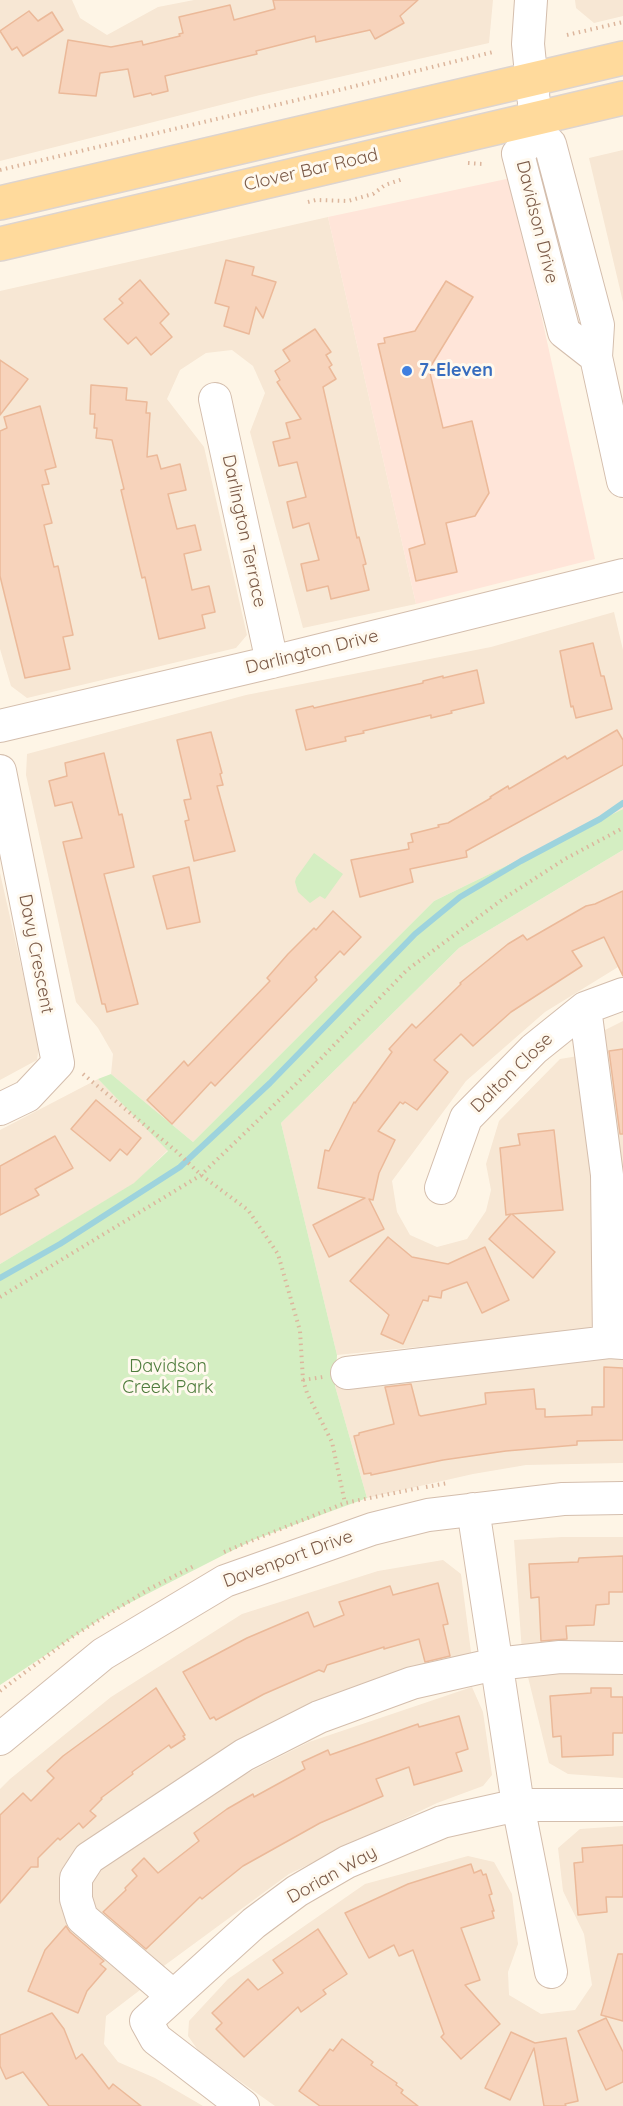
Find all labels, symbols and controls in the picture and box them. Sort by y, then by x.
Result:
street label: Clover Bar Road [242,144,380,196]
street label: Davidson Drive [511,158,563,286]
place label: 7-Eleven [419,360,493,382]
marker: 7-Eleven [400,364,414,378]
street label: Darlington Terrace [217,453,271,609]
street label: Darlington Drive [243,625,381,679]
street label: Davy Crescent [14,892,58,1016]
street label: Dalton Close [467,1029,557,1117]
park label: Davidson Creek Park [122,1356,214,1398]
street label: Davenport Drive [220,1525,356,1593]
street label: Dorian Way [283,1841,381,1909]

